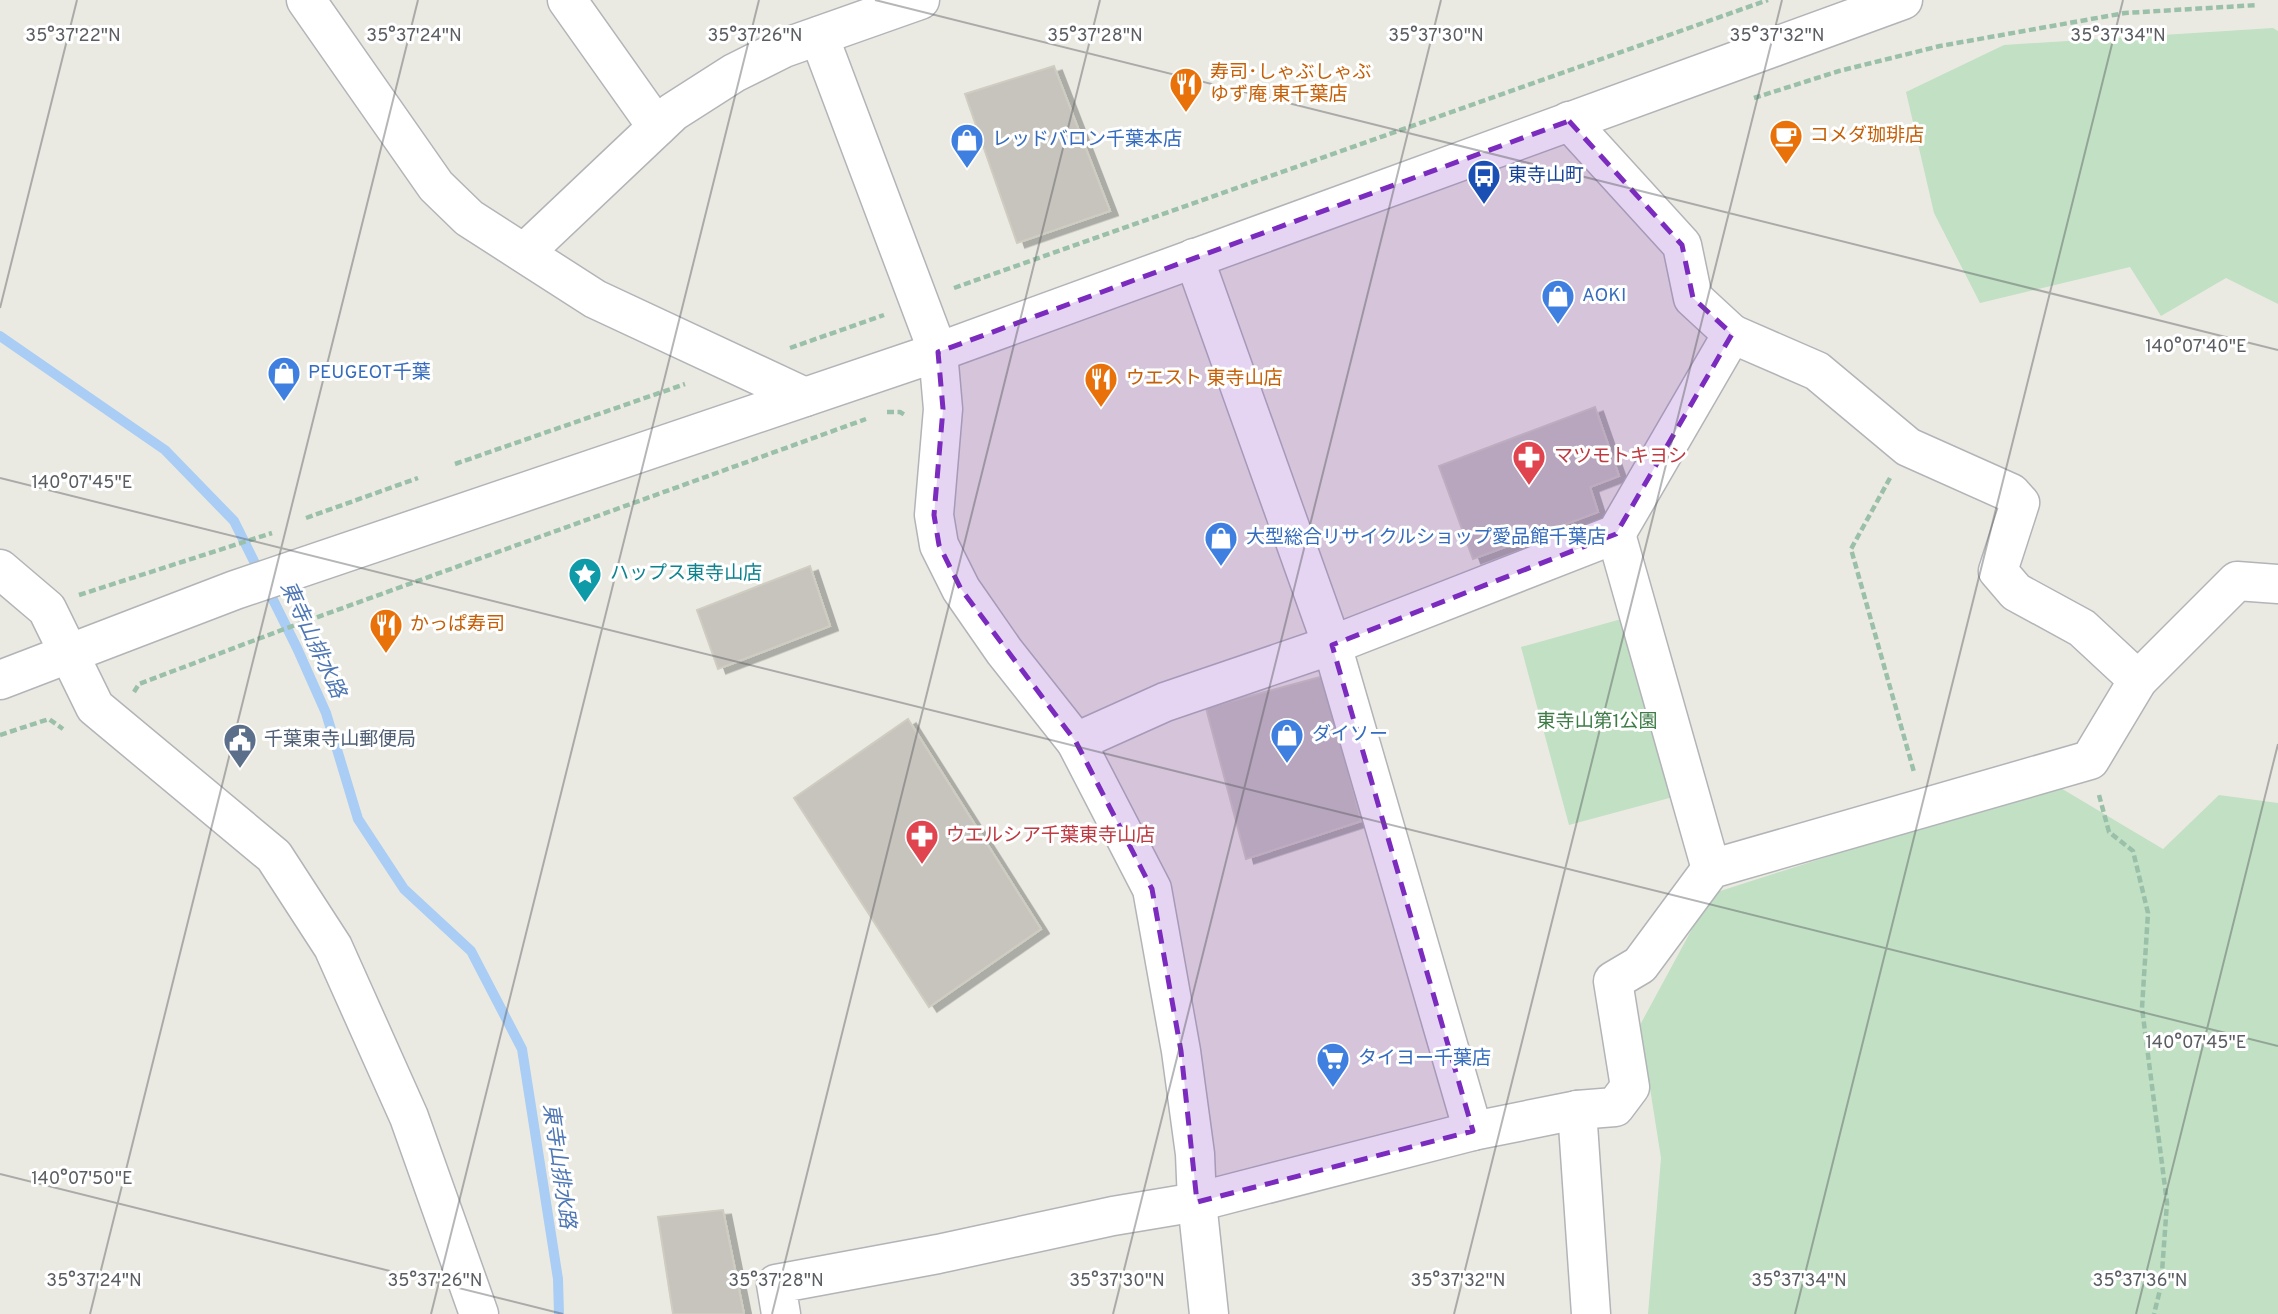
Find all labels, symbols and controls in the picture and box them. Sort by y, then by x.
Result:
text: 35°37'22"N [25,25,121,48]
text: 35°37'24"N [366,25,462,48]
text: 35°37'26"N [707,25,803,48]
text: 35°37'28"N [1047,25,1143,48]
text: 35°37'30"N [1388,25,1484,48]
text: 35°37'32"N [1730,25,1824,48]
text: 35°37'34"N [2070,25,2166,48]
place label: 寿司･しゃぶしゃぶ ゆず庵 東千葉店 [1210,61,1372,107]
restaurant icon: 寿司･しゃぶしゃぶ ゆず庵 東千葉店 [1167,65,1205,114]
cafe icon: コメダ珈琲店 [1767,117,1805,166]
shop icon: レッドバロン千葉本店 [948,121,986,170]
place label: コメダ珈琲店 [1810,124,1924,148]
place label: レッドバロン千葉本店 [992,128,1182,152]
bus stop icon: 東寺山町 [1465,157,1503,206]
place label: 東寺山町 [1508,164,1584,188]
shop icon: AOKI [1539,277,1577,326]
place label: AOKI [1582,284,1626,308]
text: 140°07'40"E [2145,336,2247,359]
shop icon: PEUGEOT千葉 [265,354,303,403]
restaurant icon: ウエスト 東寺山店 [1082,360,1120,409]
place label: PEUGEOT千葉 [308,361,431,385]
place label: ウエスト 東寺山店 [1126,367,1282,391]
pharmacy icon: マツモトキヨシ [1510,438,1548,487]
place label: マツモトキヨシ [1554,445,1687,469]
text: 140°07'45"E [31,472,133,495]
shop icon: 大型総合リサイクルショップ愛品館千葉店 [1202,519,1240,568]
place label: 大型総合リサイクルショップ愛品館千葉店 [1246,526,1606,550]
place icon: ハップス東寺山店 [566,555,604,604]
place label: ハップス東寺山店 [610,562,762,586]
water label: 東寺山排水路 [273,577,352,705]
restaurant icon: かっぱ寿司 [367,606,405,655]
place label: かっぱ寿司 [410,613,505,637]
park label: 東寺山第1公園 [1536,710,1658,734]
shop icon: ダイソー [1268,716,1306,765]
public building icon: 千葉東寺山郵便局 [221,721,259,770]
place label: ダイソー [1312,723,1388,747]
place label: 千葉東寺山郵便局 [264,728,416,752]
pharmacy icon: ウエルシア千葉東寺山店 [903,817,941,866]
place label: ウエルシア千葉東寺山店 [946,824,1155,848]
text: 140°07'45"E [2145,1032,2247,1055]
supermarket icon: タイヨー千葉店 [1314,1040,1352,1089]
place label: タイヨー千葉店 [1358,1047,1491,1071]
water label: 東寺山排水路 [536,1102,580,1232]
text: 140°07'50"E [31,1168,133,1191]
text: 35°37'24"N [46,1270,142,1293]
text: 35°37'26"N [387,1270,483,1293]
text: 35°37'28"N [728,1270,824,1293]
text: 35°37'30"N [1069,1270,1165,1293]
text: 35°37'32"N [1411,1270,1505,1293]
text: 35°37'34"N [1751,1270,1847,1293]
text: 35°37'36"N [2093,1270,2187,1293]

